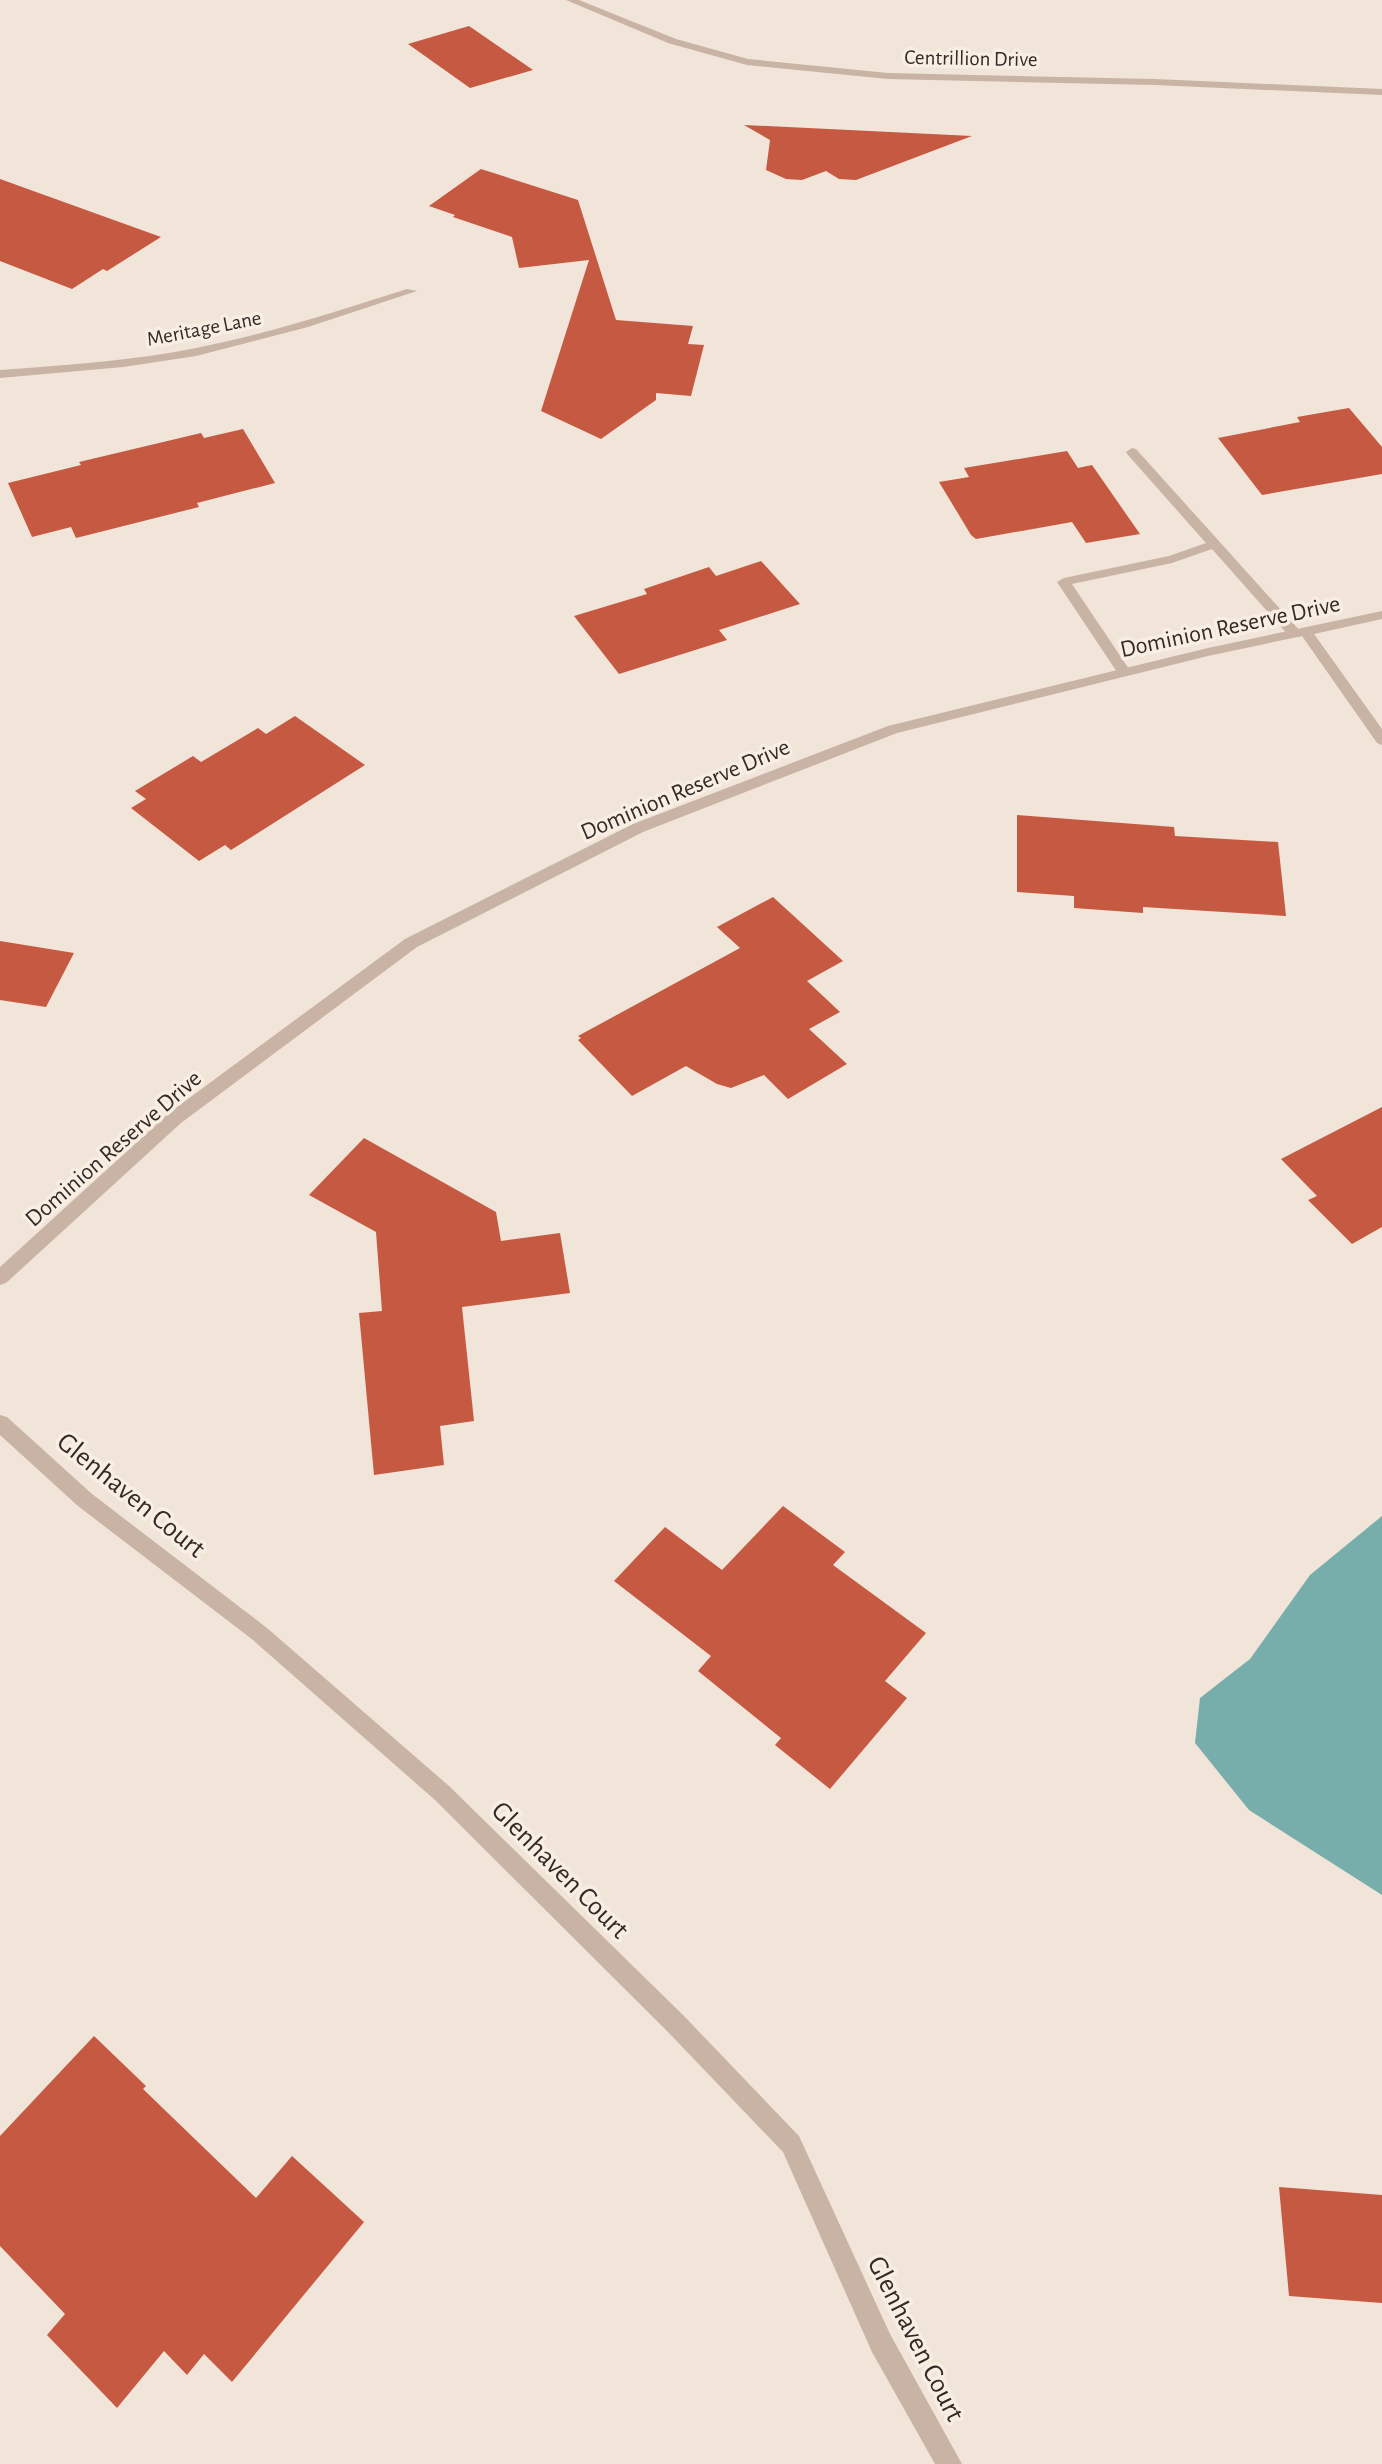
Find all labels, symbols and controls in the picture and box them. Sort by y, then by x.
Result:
street label: Centrillion Drive [904,47,1038,70]
street label: Meritage Lane [145,307,263,350]
street label: Dominion Reserve Drive [1118,592,1342,662]
street label: Dominion Reserve Drive [577,735,793,845]
street label: Dominion Reserve Drive [21,1066,206,1231]
street label: Glenhaven Court [52,1428,210,1563]
street label: Glenhaven Court [486,1796,634,1944]
street label: Glenhaven Court [862,2252,969,2426]

